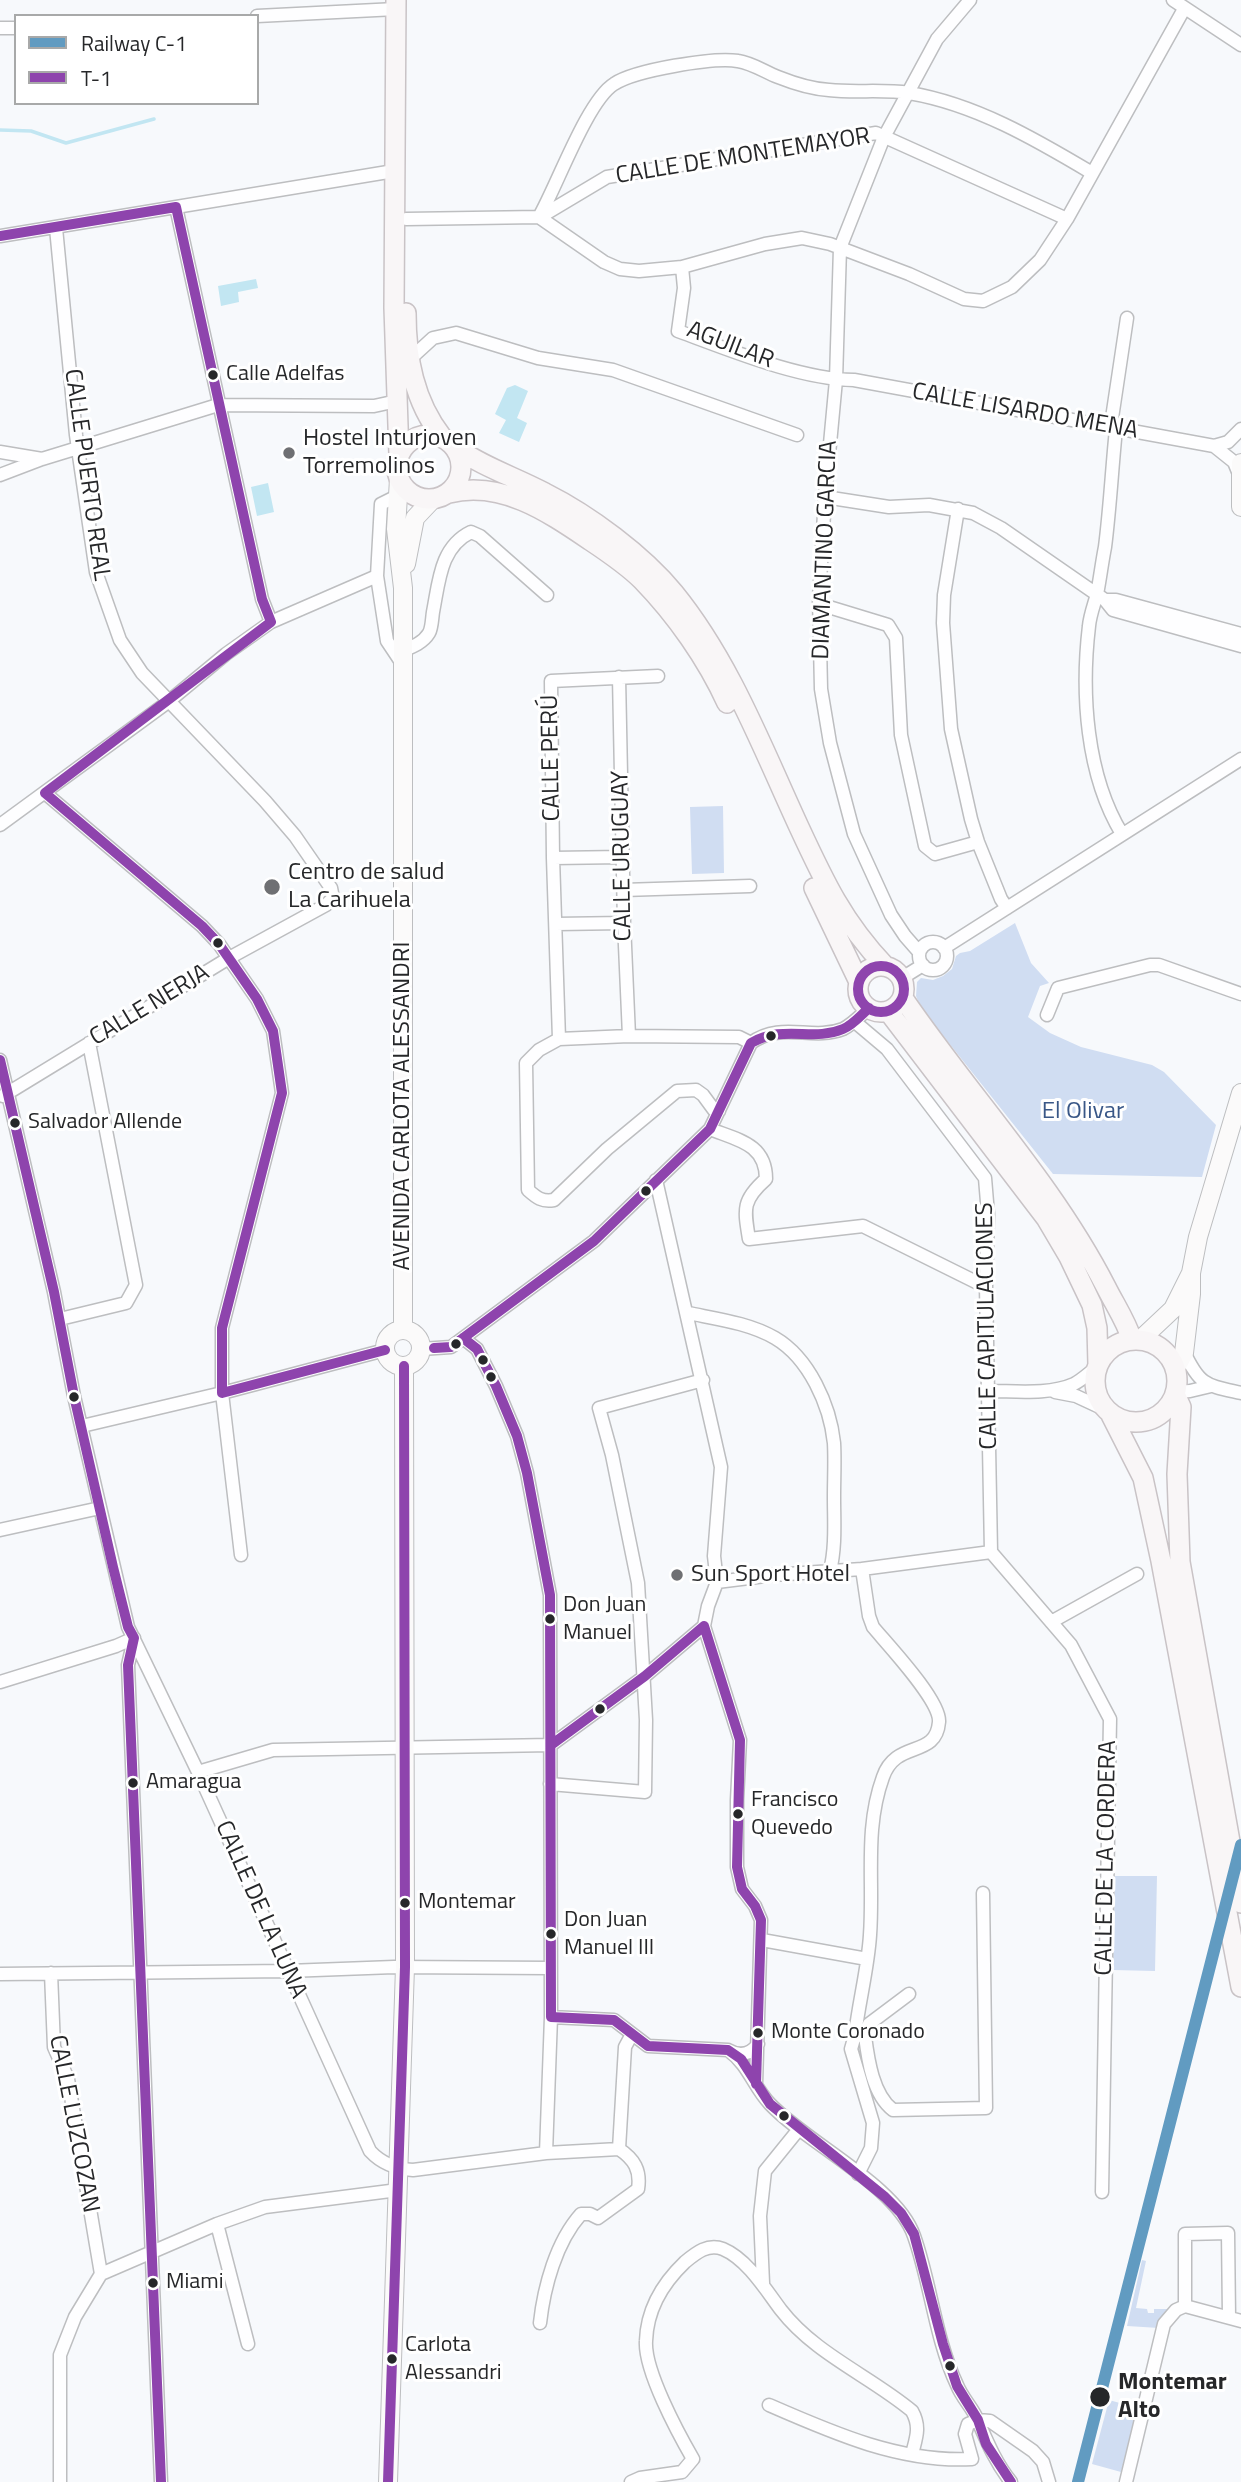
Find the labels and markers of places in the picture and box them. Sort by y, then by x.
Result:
place label: Calle Adelfas [226,362,344,388]
marker: Calle Adelfas [206,368,220,382]
place label: Hostel Inturjoven Torremolinos [303,425,477,481]
marker: Hostel Inturjoven Torremolinos [281,445,297,461]
place label: Centro de salud La Carihuela [288,859,444,915]
marker: Centro de salud La Carihuela [262,877,282,897]
unlabelled marker [211,936,225,950]
unlabelled marker [764,1029,778,1043]
place label: Salvador Allende [28,1110,182,1136]
marker: Salvador Allende [8,1116,22,1130]
unlabelled marker [639,1184,653,1198]
unlabelled marker [449,1337,463,1351]
unlabelled marker [476,1353,490,1367]
unlabelled marker [484,1370,498,1384]
unlabelled marker [67,1390,81,1404]
place label: Sun Sport Hotel [691,1561,850,1589]
marker: Sun Sport Hotel [669,1567,685,1583]
place label: Don Juan Manuel [563,1593,646,1644]
marker: Don Juan Manuel [543,1612,557,1626]
unlabelled marker [593,1702,607,1716]
place label: Amaragua [146,1770,241,1796]
marker: Amaragua [126,1776,140,1790]
place label: Francisco Quevedo [751,1788,838,1840]
marker: Francisco Quevedo [731,1807,745,1821]
place label: Montemar [418,1890,516,1916]
marker: Montemar [398,1896,412,1910]
place label: Don Juan Manuel III [564,1908,654,1960]
marker: Don Juan Manuel III [544,1927,558,1941]
place label: Monte Coronado [771,2020,925,2046]
marker: Monte Coronado [751,2026,765,2040]
unlabelled marker [777,2109,791,2123]
place label: Miami [166,2270,224,2296]
marker: Miami [146,2276,160,2290]
place label: Carlota Alessandri [405,2333,502,2384]
marker: Carlota Alessandri [385,2352,399,2366]
unlabelled marker [943,2359,957,2373]
place label: Montemar Alto [1118,2369,1227,2425]
marker: Montemar Alto [1088,2385,1112,2409]

